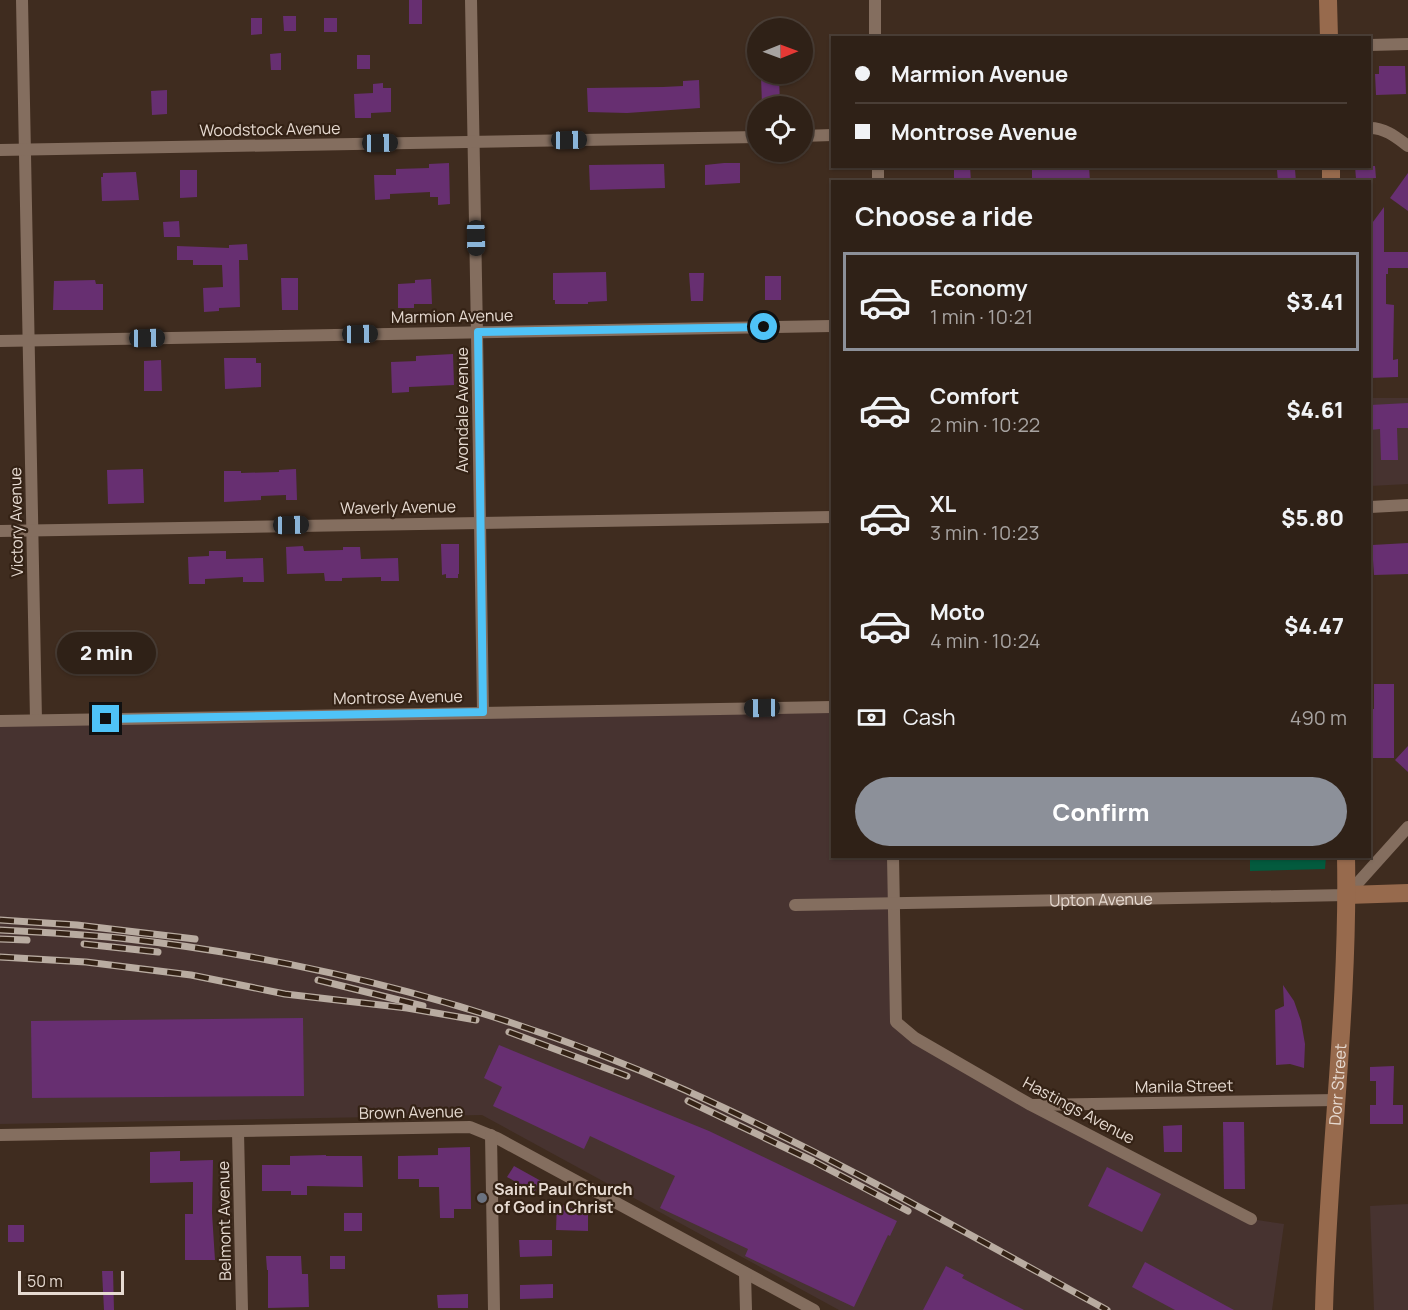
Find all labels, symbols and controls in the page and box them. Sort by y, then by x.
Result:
north arrow [747,18,813,84]
map controls [747,18,813,162]
text: Marmion Avenue [891,59,1068,89]
button: locate [747,96,813,162]
street label: Woodstock Avenue [199,117,341,141]
text: Montrose Avenue [891,117,1077,147]
car [551,131,587,149]
car [362,134,398,152]
text: Choose a ride [855,197,1033,234]
car [467,220,485,256]
text: Economy [930,273,1028,303]
icon: car [858,275,912,329]
text: $3.41 [1286,287,1344,317]
text: 1 min · 10:21 [930,303,1033,330]
street label: Marmion Avenue [391,304,513,328]
route start [750,313,777,340]
car [342,325,378,343]
car [129,329,165,347]
street label: Avondale Avenue [451,347,473,473]
text: Comfort [930,381,1019,411]
icon: car [858,383,912,437]
text: $4.61 [1286,395,1344,425]
text: 2 min · 10:22 [930,411,1040,438]
street label: Victory Avenue [4,467,28,577]
text: XL [930,489,956,519]
icon: car [858,491,912,545]
street label: Waverly Avenue [340,495,456,519]
text: $5.80 [1281,503,1344,533]
car [273,516,309,534]
text: 3 min · 10:23 [930,519,1040,546]
text: Moto [930,597,985,627]
icon: car [858,599,912,653]
text: $4.47 [1284,611,1344,641]
text: 4 min · 10:24 [930,627,1041,654]
callout: 2 min [57,632,156,674]
text: 2 min [80,639,133,666]
street label: Montrose Avenue [333,685,463,709]
car [744,699,780,717]
icon: cash [855,701,888,734]
text: Cash [903,702,956,732]
text: 490 m [1290,704,1347,731]
route end [92,705,119,732]
button: Confirm [855,777,1347,846]
street label: Upton Avenue [1049,888,1153,911]
street label: Dorr Street [1324,1043,1351,1126]
street label: Hastings Avenue [1019,1071,1139,1149]
street label: Manila Street [1135,1074,1233,1098]
street label: Brown Avenue [359,1100,463,1124]
street label: Belmont Avenue [212,1161,236,1281]
place label: Saint Paul Church of God in Christ [494,1178,633,1218]
marker: Saint Paul Church of God in Christ [475,1191,489,1205]
scale bar [18,1268,124,1296]
text: 50 m [27,1270,63,1292]

